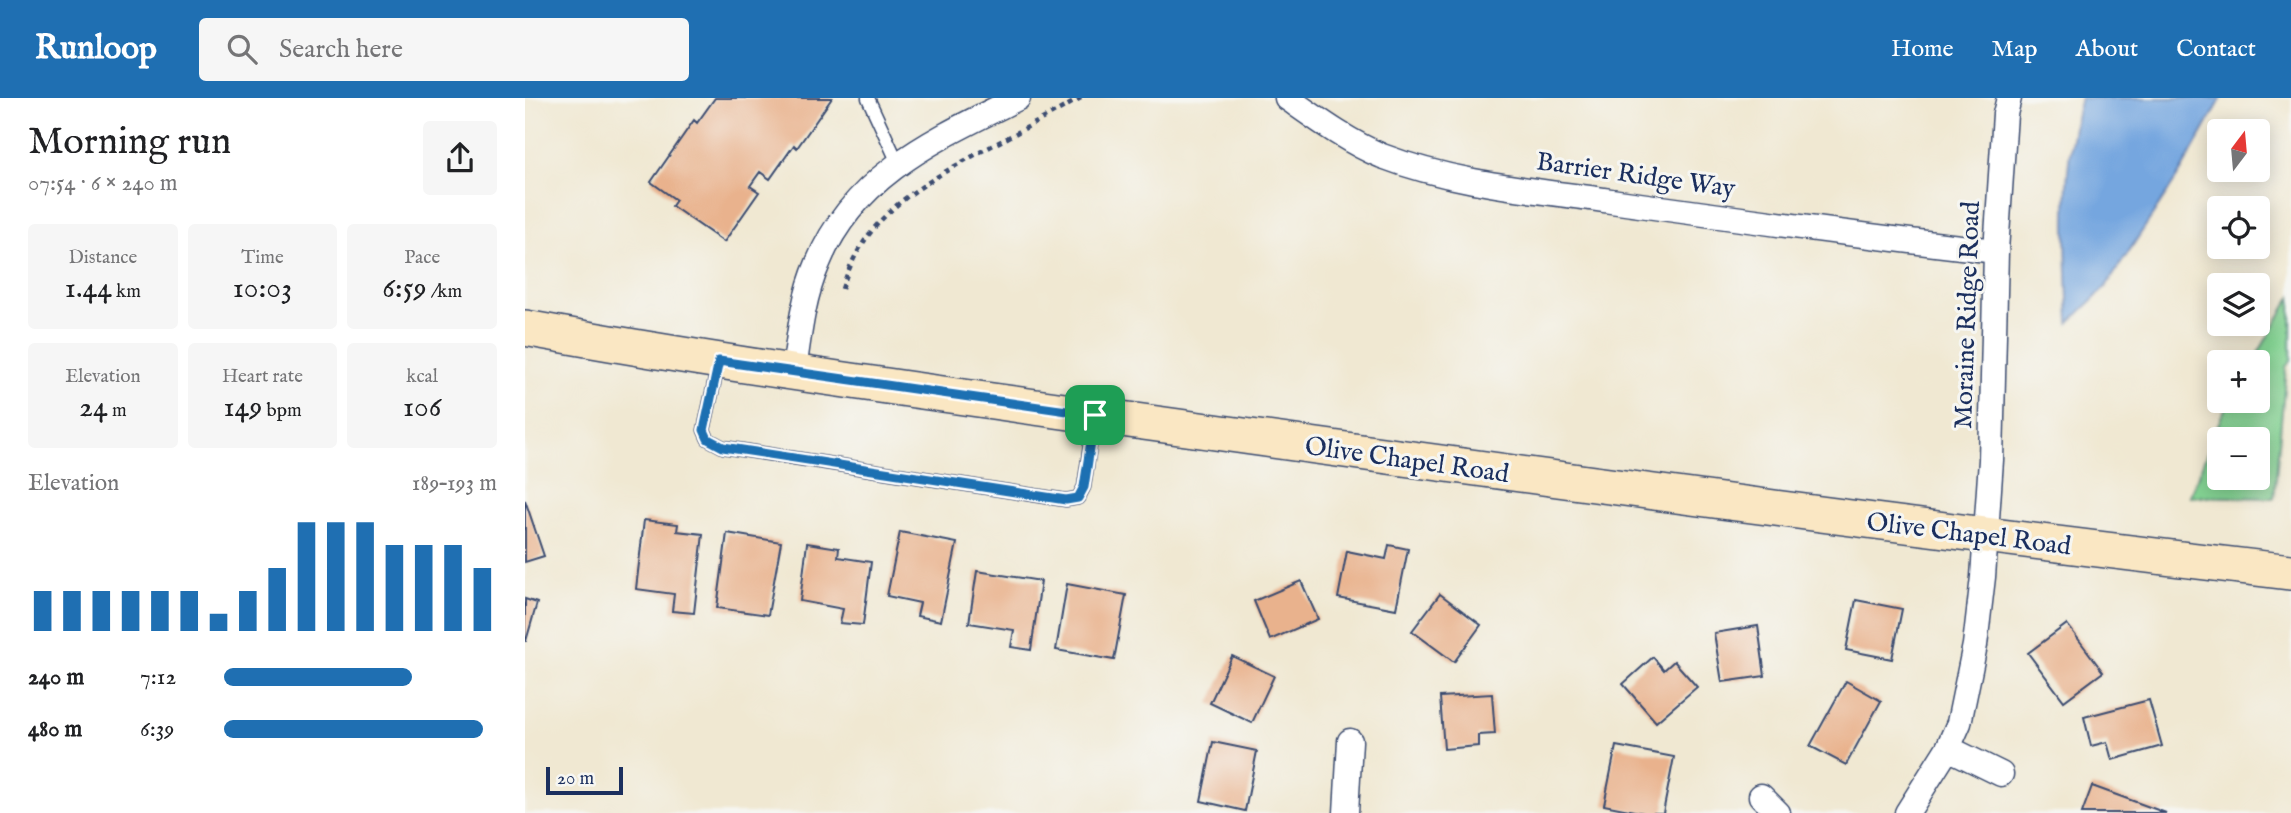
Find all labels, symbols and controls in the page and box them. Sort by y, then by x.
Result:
search box [199,18,689,81]
text: Runloop [35,28,157,70]
icon: search [223,30,261,68]
text: Search here [279,33,403,66]
text: Home [1891,34,1954,65]
text: Map [1992,34,2038,65]
text: About [2076,34,2138,65]
text: Contact [2176,34,2256,65]
text: Morning run [28,119,231,167]
north arrow [2207,119,2270,182]
map controls [2207,119,2270,490]
button: share [423,121,497,195]
street label: Barrier Ridge Way [1534,145,1738,206]
text: 07:54 · 6 × 240 m [28,169,178,198]
button: locate [2207,196,2270,259]
street label: Moraine Ridge Road [1947,200,1988,430]
text: Distance [68,246,137,270]
text: Time [241,246,284,270]
text: Pace [404,246,440,270]
text: 1.44 [65,270,112,308]
text: 10:03 [233,270,292,308]
text: 6:59 [382,270,427,308]
button: layers [2207,273,2270,336]
text: km [112,280,141,304]
text: /km [427,280,462,304]
button: + [2207,350,2270,413]
text: Elevation [65,365,141,389]
text: Heart rate [222,365,303,389]
text: kcal [406,365,438,389]
pin [1065,385,1125,445]
text: 24 [79,389,108,427]
text: 149 [223,389,262,427]
text: 106 [403,389,441,427]
icon: arrive [1076,396,1114,434]
text: m [108,399,127,423]
text: bpm [262,399,302,423]
button: − [2207,427,2270,490]
street label: Olive Chapel Road [1303,430,1511,491]
text: Elevation [28,469,119,498]
text: 189–193 m [412,469,497,498]
street label: Olive Chapel Road [1865,506,2073,563]
text: 240 m [28,663,84,692]
text: 7:12 [140,663,176,692]
text: 480 m [28,715,82,744]
text: 6:39 [140,715,174,744]
scale bar [546,764,623,796]
text: 20 m [557,767,594,791]

